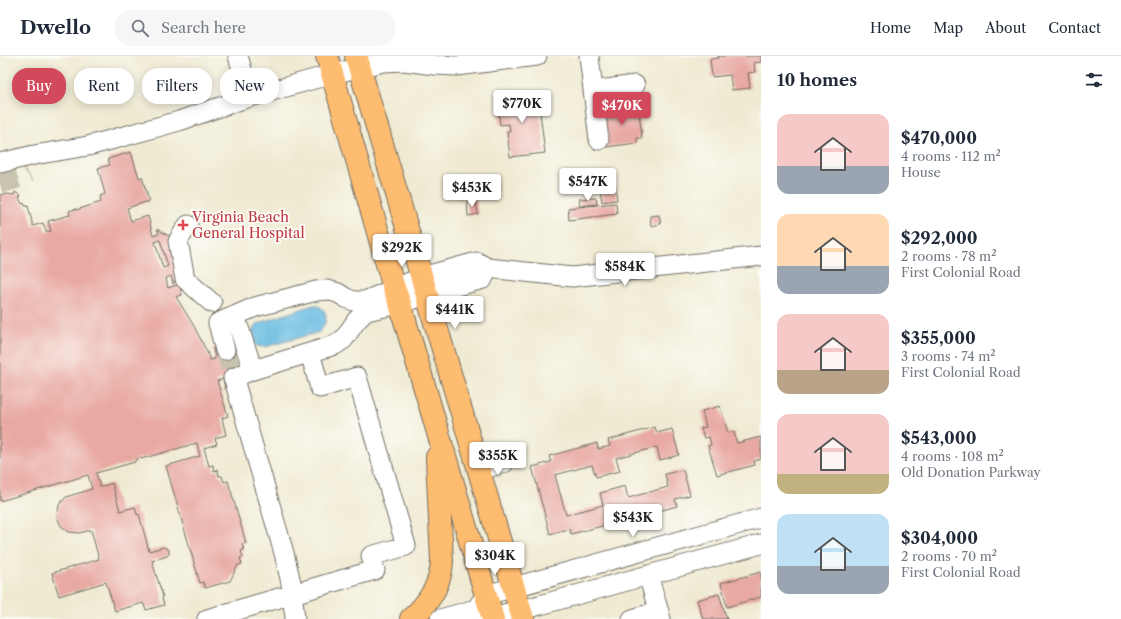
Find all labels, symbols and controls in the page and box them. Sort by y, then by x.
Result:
search box [115,10,395,46]
text: Dwello [20,16,91,39]
icon: search [129,17,151,39]
text: Search here [161,18,246,37]
text: Home [870,19,911,37]
text: Map [933,19,963,37]
text: About [985,19,1026,37]
text: Contact [1048,19,1101,37]
chip: Buy [12,68,66,104]
chip: Rent [74,68,134,104]
chip: Filters [142,68,212,104]
chip: New [220,68,279,104]
icon: filters [1083,69,1105,91]
text: 10 homes [777,70,857,90]
pin: $770K [494,90,550,124]
pin: $470K [594,92,650,126]
text: $770K [502,95,542,111]
text: $470K [602,97,642,113]
text: $470,000 [901,128,977,148]
icon: home [809,130,857,178]
text: 4 rooms · 112 m² [901,148,1001,164]
text: House [901,164,941,180]
pin: $547K [560,168,616,202]
text: $547K [568,173,608,189]
pin: $453K [444,174,500,208]
text: $453K [452,179,492,195]
place label: Virginia Beach General Hospital [191,208,305,242]
marker: Virginia Beach General Hospital [177,219,189,231]
text: $292,000 [901,228,978,248]
icon: home [809,230,857,278]
pin: $292K [374,234,430,268]
text: $292K [382,239,422,255]
text: 2 rooms · 78 m² [901,248,997,264]
pin: $584K [597,253,653,287]
text: $584K [605,258,645,274]
text: First Colonial Road [901,264,1021,280]
pin: $441K [427,296,483,330]
text: $441K [436,301,474,317]
text: $355,000 [901,328,976,348]
icon: home [809,330,857,378]
text: 3 rooms · 74 m² [901,348,996,364]
text: First Colonial Road [901,364,1021,380]
text: $543,000 [901,428,977,448]
icon: home [809,430,857,478]
pin: $355K [470,442,526,476]
text: $355K [478,447,518,463]
text: 4 rooms · 108 m² [901,448,1004,464]
text: Old Donation Parkway [901,464,1041,480]
pin: $543K [605,504,661,538]
text: $543K [613,509,653,525]
text: $304,000 [901,528,978,548]
icon: home [809,530,857,578]
pin: $304K [467,542,523,576]
text: $304K [475,547,515,563]
text: 2 rooms · 70 m² [901,548,997,564]
text: First Colonial Road [901,564,1021,580]

